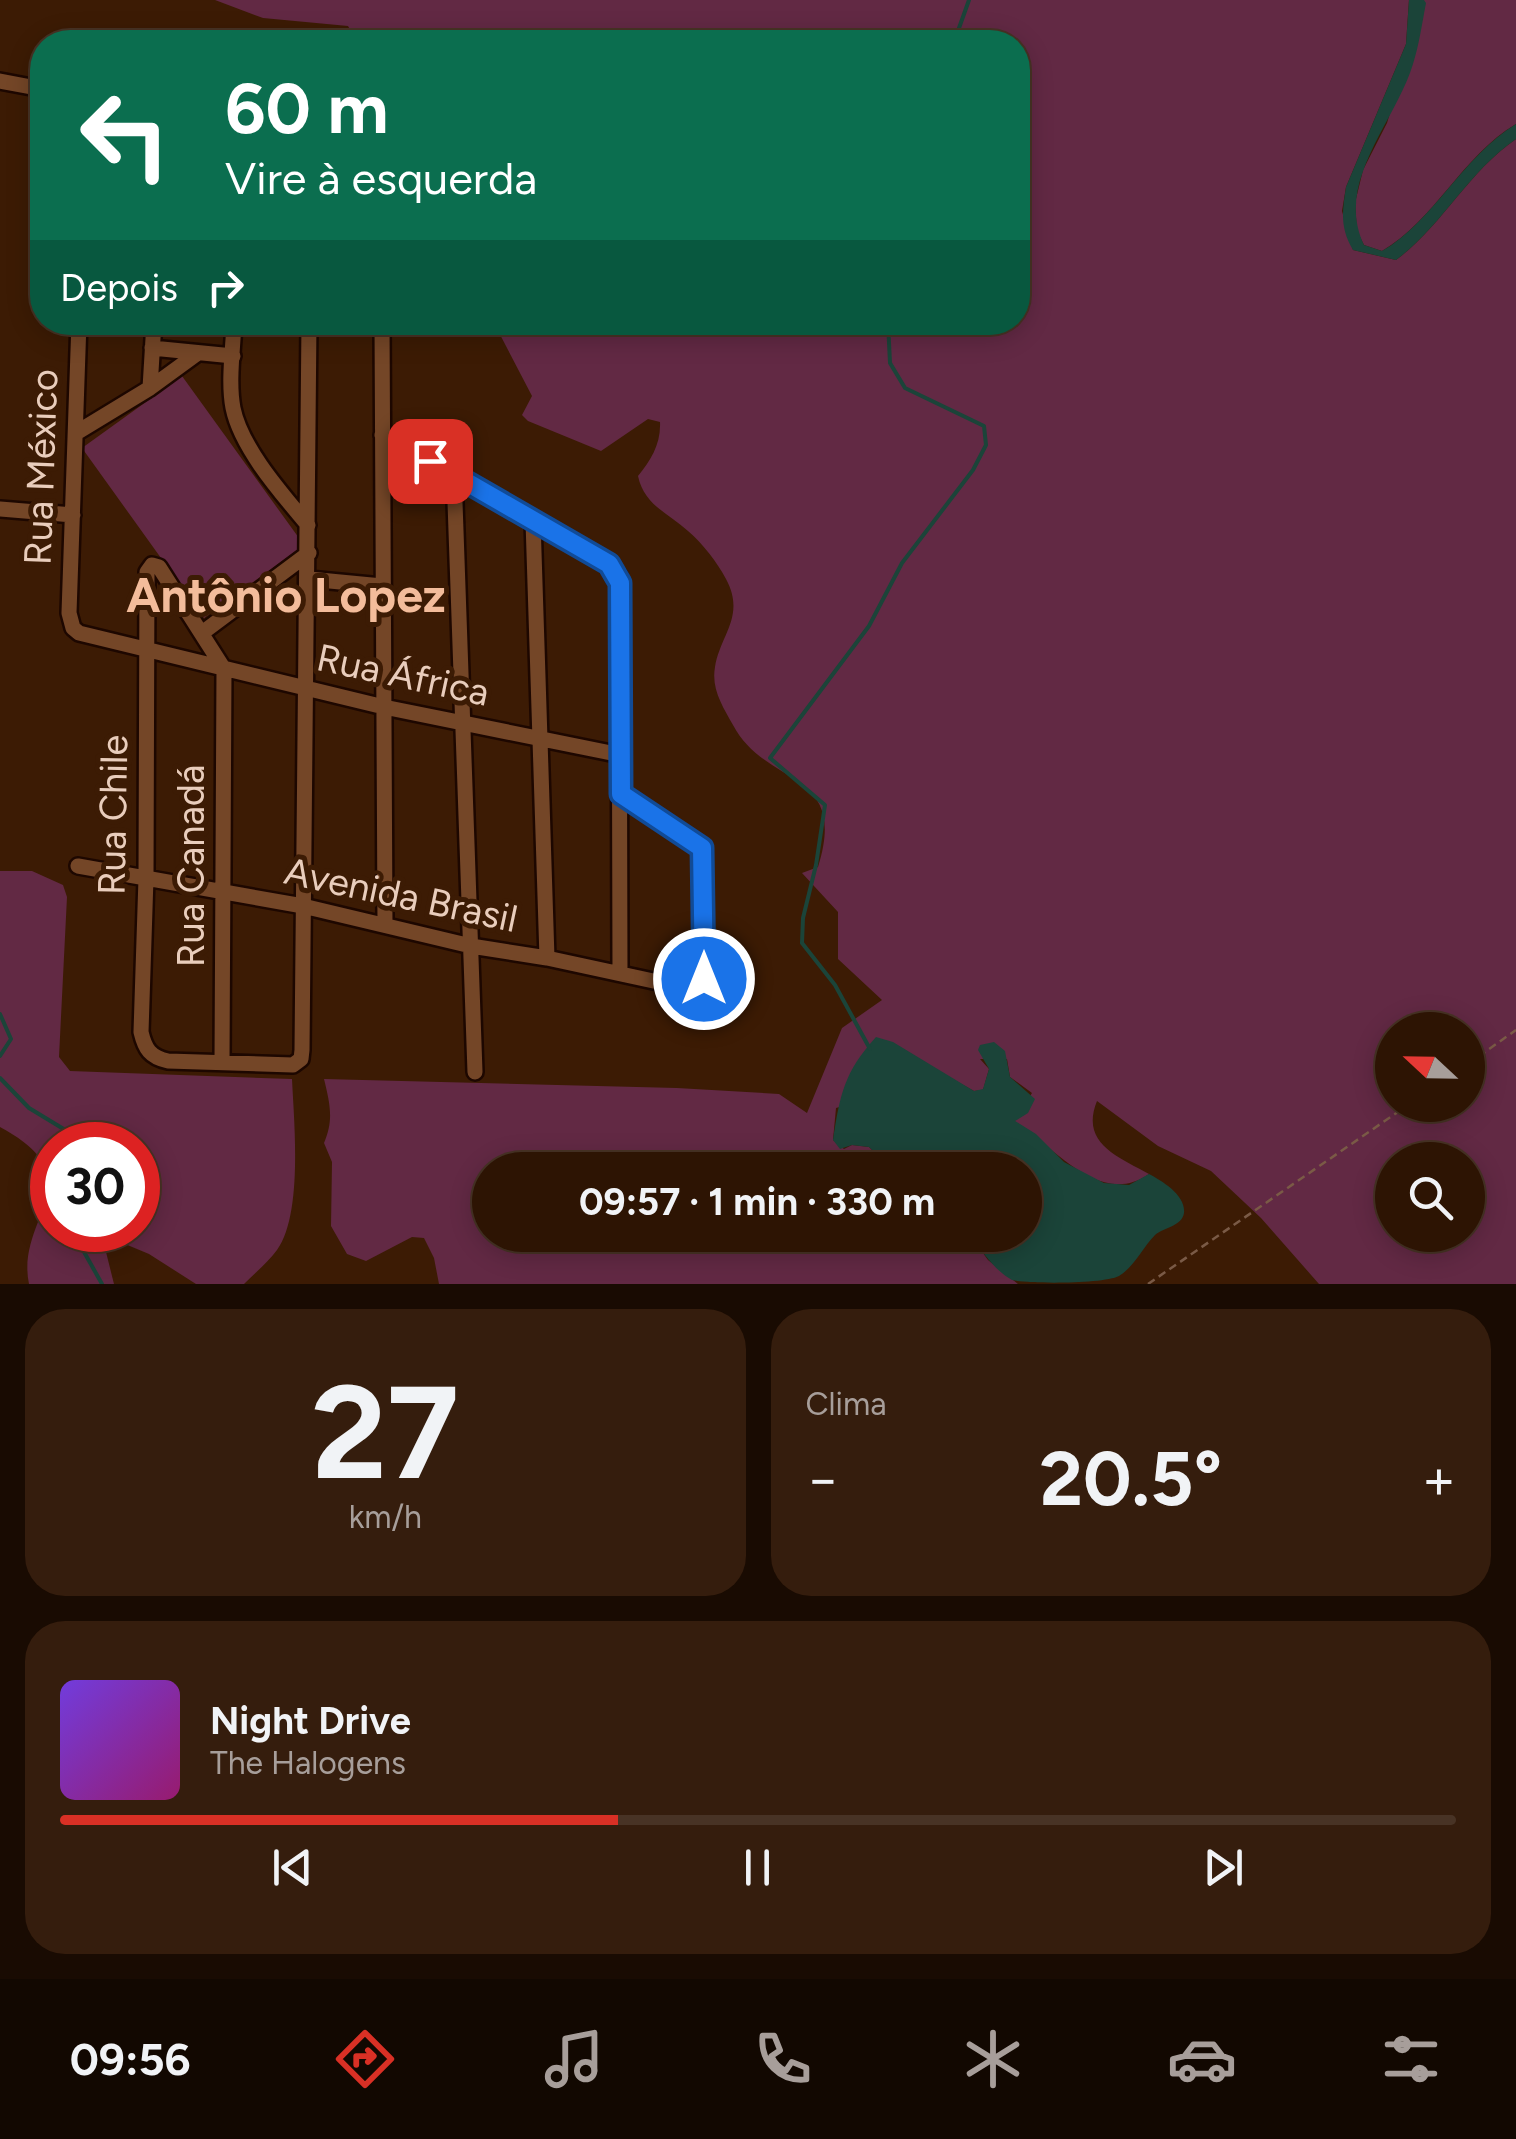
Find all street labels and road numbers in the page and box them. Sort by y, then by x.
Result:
street label: Rua México [15,368,67,566]
street label: Rua África [313,634,493,716]
street label: Rua Chile [89,734,137,896]
street label: Rua Canadá [168,765,214,967]
street label: Avenida Brasil [280,848,522,942]

